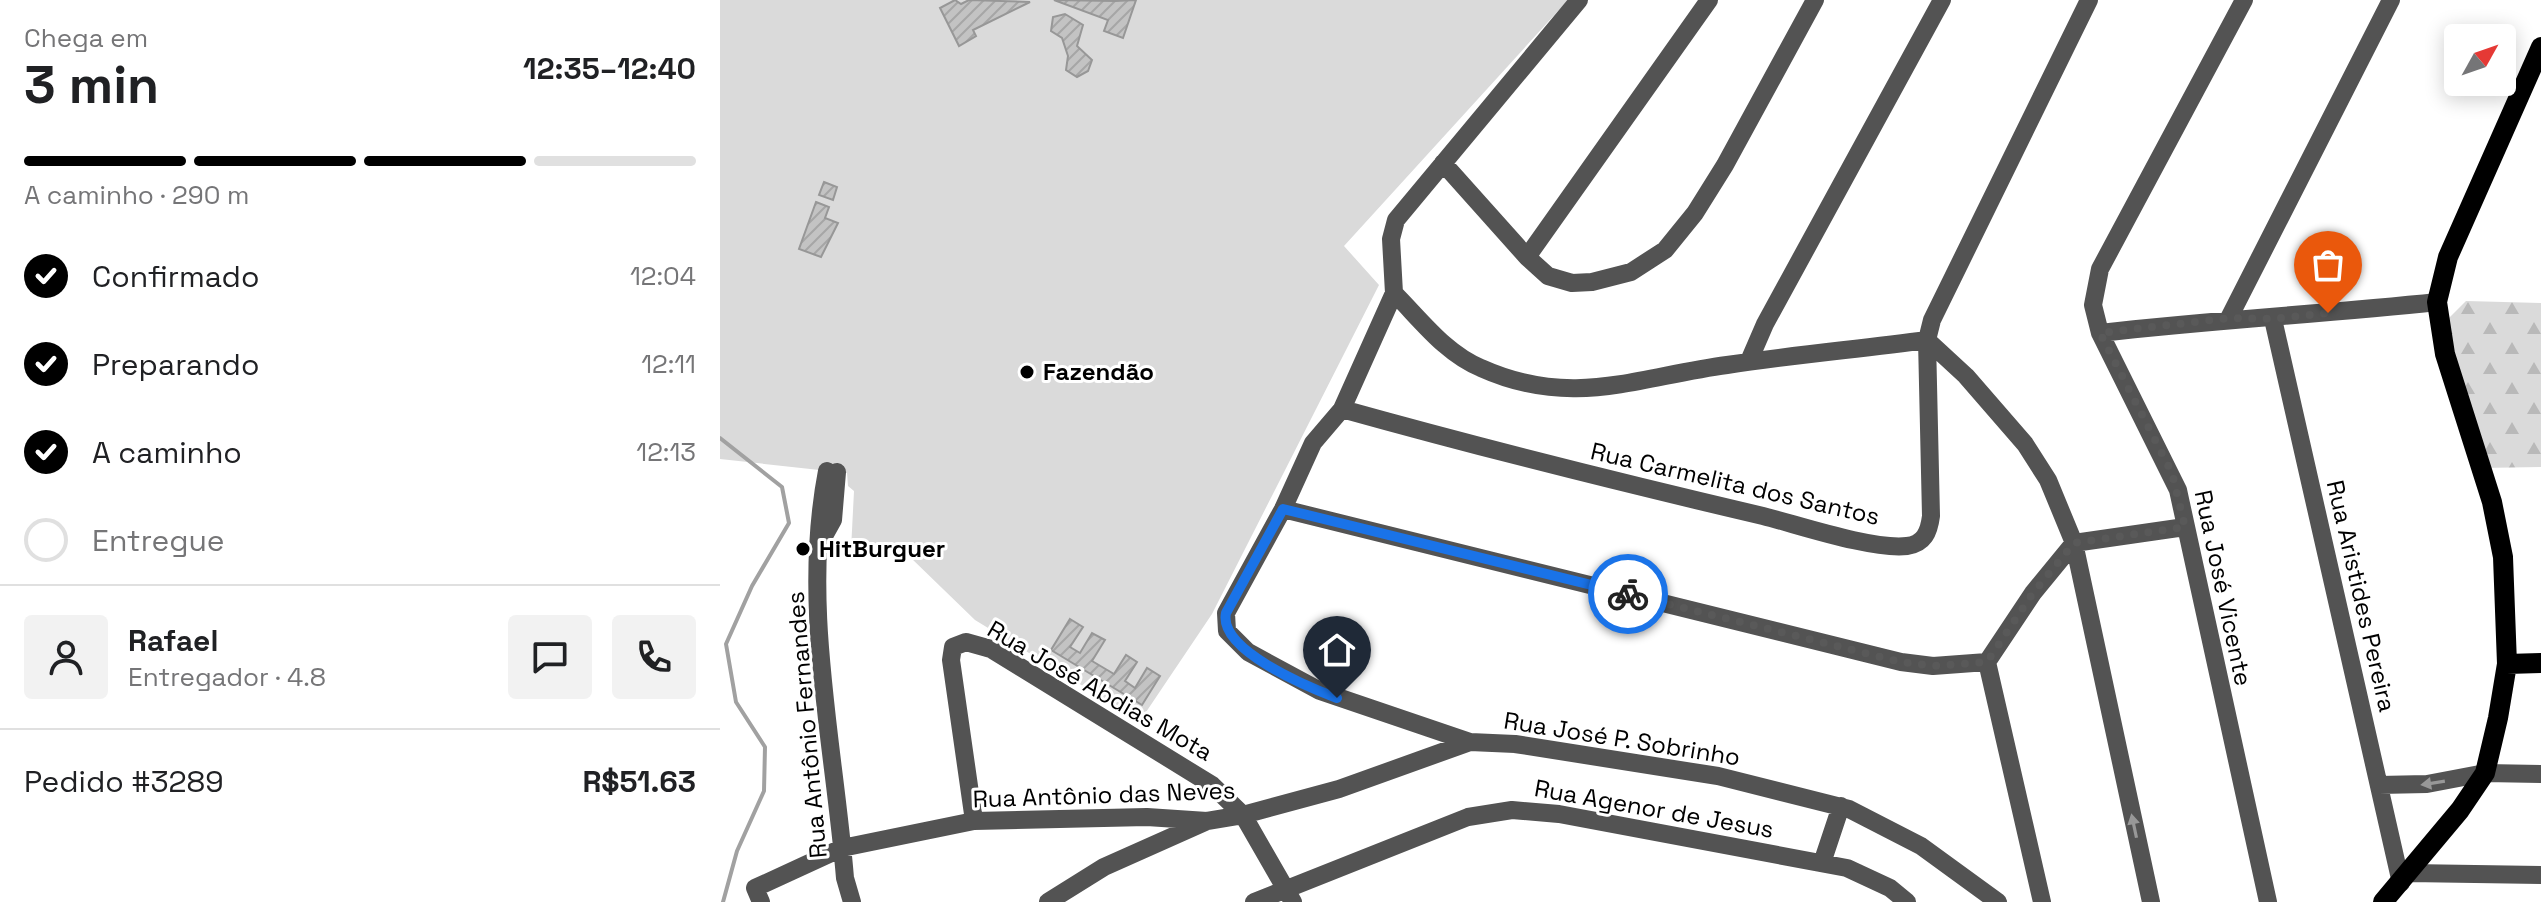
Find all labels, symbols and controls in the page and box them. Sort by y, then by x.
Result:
text: Chega em [24,21,148,55]
north arrow [2444,24,2516,96]
map controls [2444,24,2516,96]
text: 12:35–12:40 [523,49,696,88]
text: 3 min [24,52,159,118]
text: A caminho · 290 m [24,178,249,212]
pin [2294,231,2362,313]
icon: bag [2306,243,2350,287]
icon: check [24,254,68,298]
text: Confirmado [92,257,259,296]
text: 12:04 [630,259,696,293]
icon: check [24,342,68,386]
text: Preparando [92,345,259,384]
text: 12:11 [641,347,696,381]
place label: Fazendão [1043,356,1154,387]
marker: Fazendão [1018,363,1036,381]
icon: check [24,430,68,474]
text: A caminho [92,433,242,472]
text: 12:13 [636,435,696,469]
street label: Rua Carmelita dos Santos [1588,435,1883,532]
street label: Rua Aristides Pereira [2320,477,2403,715]
street label: Rua José Vicente [2188,487,2259,689]
text: Entregue [92,521,225,560]
place label: HitBurguer [819,533,945,564]
marker: HitBurguer [794,540,812,558]
courier [1588,554,1668,634]
icon: bike [1606,572,1650,616]
street label: Rua Antônio Fernandes [779,590,834,860]
street label: Rua José Abdias Mota [982,613,1219,768]
button: person [24,615,108,699]
button: chat [508,615,592,699]
button: phone [612,615,696,699]
pin [1303,616,1371,698]
text: Rafael [128,621,218,660]
icon: home [1315,628,1359,672]
text: Entregador · 4.8 [128,660,326,694]
street label: Rua José P. Sobrinho [1502,705,1742,772]
text: Pedido #3289 [24,762,224,801]
text: R$51.63 [582,762,696,801]
street label: Rua Agenor de Jesus [1532,772,1776,845]
street label: Rua Antônio das Neves [972,774,1236,815]
one-way arrow [2420,777,2445,790]
one-way arrow [2127,813,2140,838]

